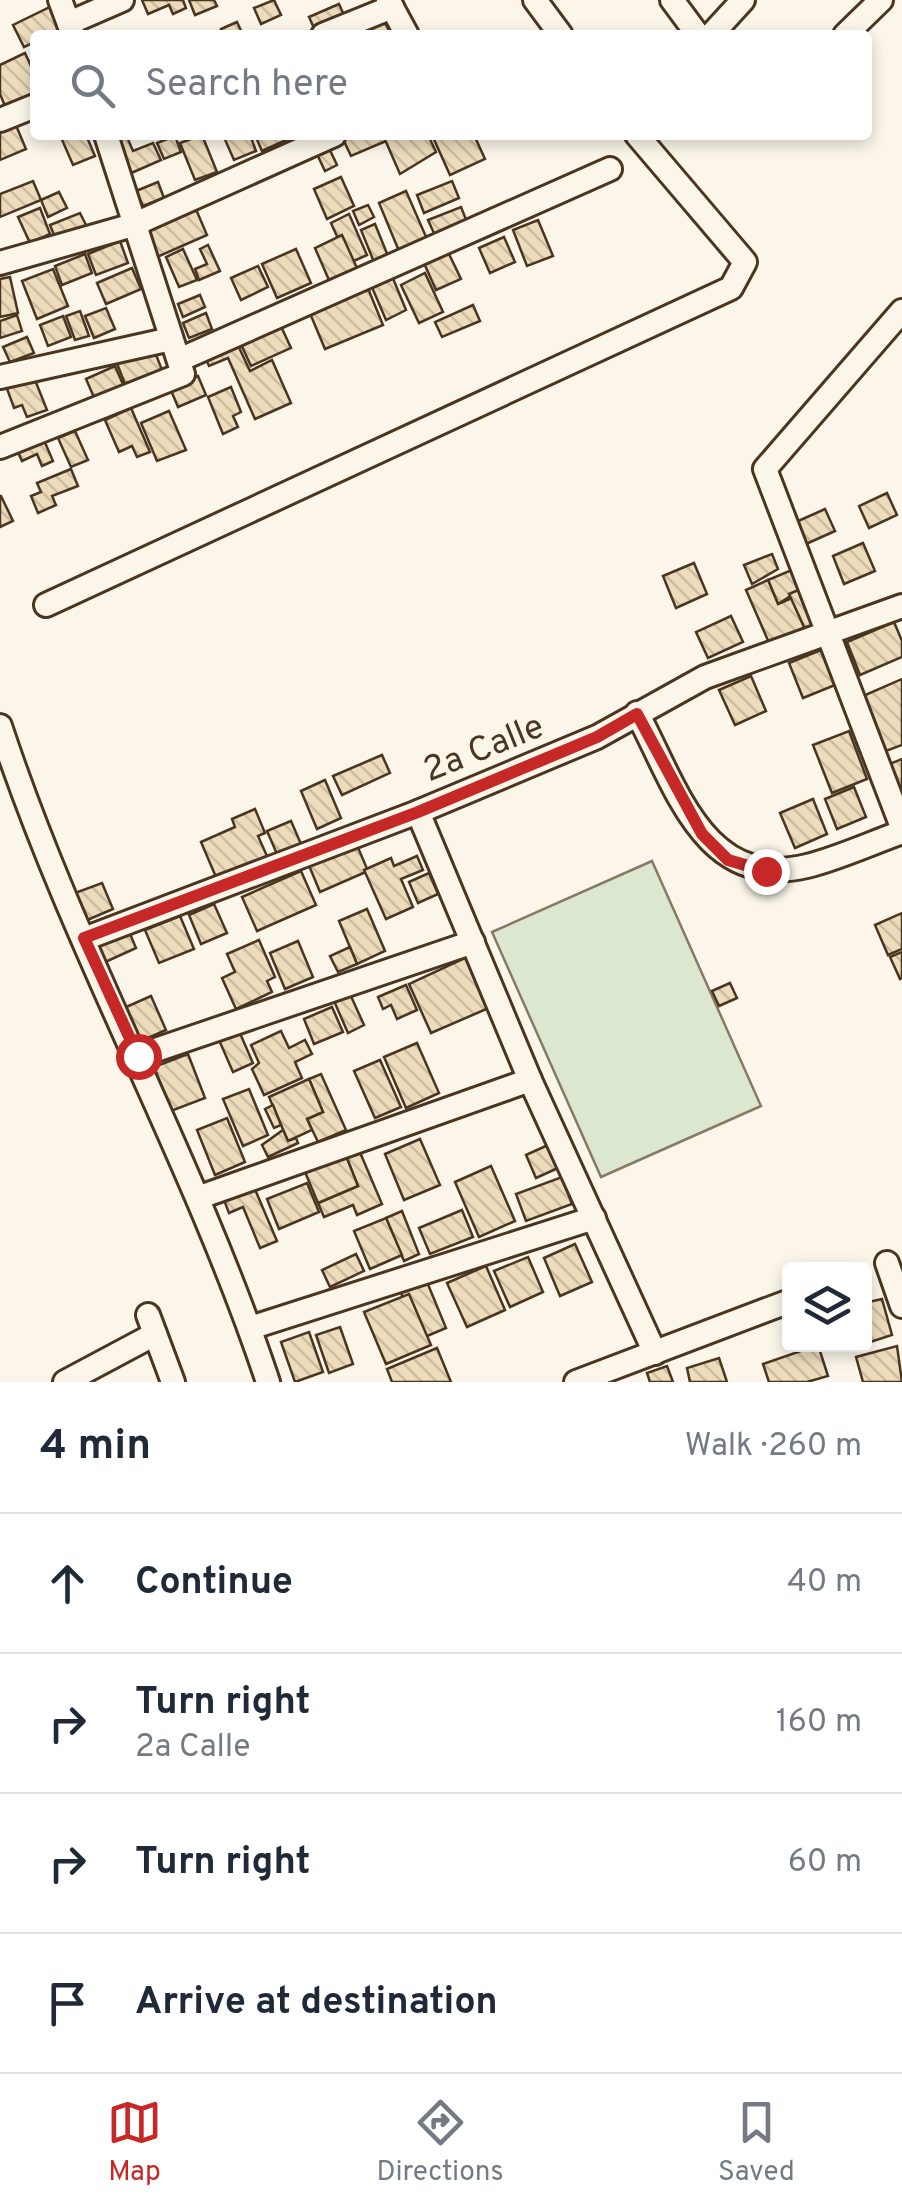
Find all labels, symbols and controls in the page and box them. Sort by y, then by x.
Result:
search box [30,30,872,140]
icon: search [65,58,120,113]
text: Search here [145,61,348,110]
street label: 2a Calle [417,706,551,794]
route end [744,849,790,895]
route start [116,1034,162,1080]
map controls [782,1262,872,1352]
button: layers [782,1262,872,1352]
text: 4 min [40,1421,151,1474]
text: Walk · 260 m [685,1427,862,1467]
icon: ahead [40,1556,95,1611]
text: Continue [135,1559,293,1608]
text: 40 m [787,1563,862,1603]
text: Turn right [135,1679,310,1728]
icon: right [40,1696,95,1751]
text: 160 m [776,1703,862,1743]
text: 2a Calle [135,1728,250,1768]
icon: right [40,1836,95,1891]
text: Turn right [135,1839,310,1888]
text: 60 m [788,1843,862,1883]
icon: arrive [40,1976,95,2031]
text: Arrive at destination [135,1979,498,2028]
tab: Map [107,2095,162,2191]
tab: Directions [376,2095,504,2191]
tab: Saved [718,2095,795,2191]

